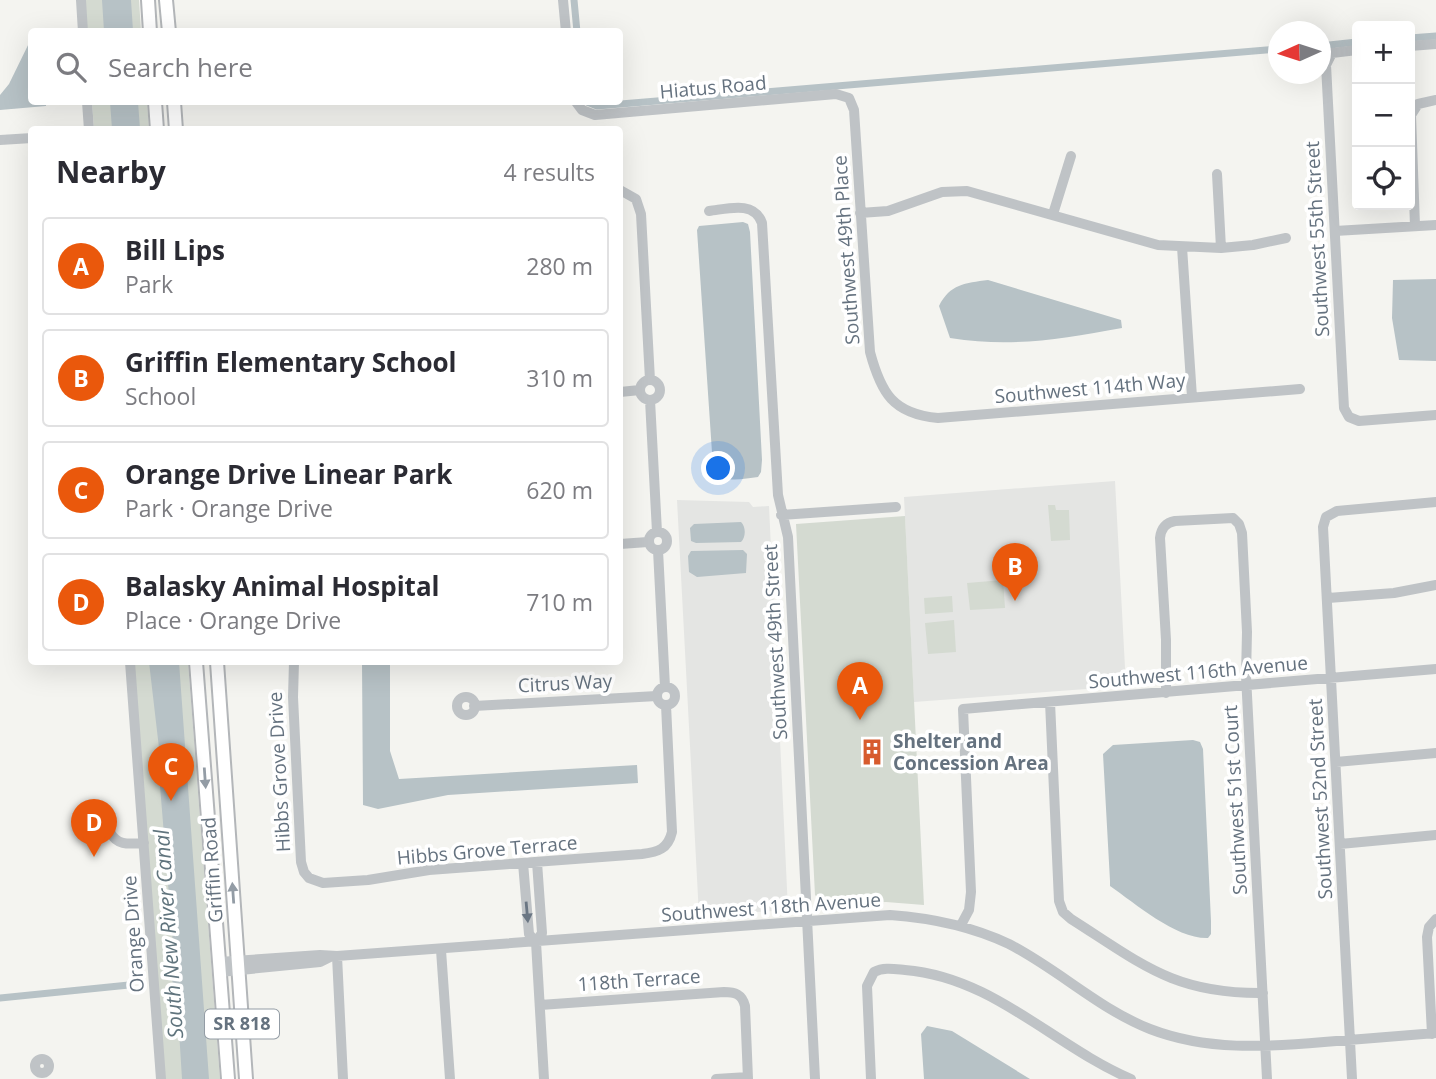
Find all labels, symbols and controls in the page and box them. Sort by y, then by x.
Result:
north arrow [1268,21,1331,84]
map controls [1352,21,1415,210]
button: + [1352,21,1415,84]
search box [28,28,623,105]
icon: search [52,48,90,86]
text: Search here [108,49,253,85]
street label: Hiatus Road [659,69,767,105]
button: − [1352,84,1415,147]
street label: Southwest 55th Street [1299,140,1335,338]
button: locate [1352,147,1415,210]
text: Nearby [56,151,166,192]
street label: Southwest 49th Place [826,154,866,346]
text: 4 results [504,156,595,188]
text: Bill Lips [125,232,225,268]
text: A [73,250,89,282]
text: 280 m [526,250,593,282]
text: Park [125,268,173,300]
text: Griffin Elementary School [125,344,457,380]
text: B [73,362,89,394]
text: 310 m [526,362,593,394]
street label: Southwest 114th Way [993,367,1187,409]
text: School [125,380,196,412]
your location [701,451,735,485]
text: Orange Drive Linear Park [125,456,452,492]
text: C [74,474,88,506]
text: 620 m [526,474,593,506]
text: Park · Orange Drive [125,492,333,524]
street label: Southwest 49th Street [757,543,793,741]
pin: B [992,543,1038,601]
text: Balasky Animal Hospital [125,568,440,604]
text: D [72,586,90,618]
text: 710 m [526,586,593,618]
text: Place · Orange Drive [125,604,341,636]
street label: Southwest 116th Avenue [1087,649,1309,695]
pin: A [837,662,883,720]
street label: Citrus Way [517,668,613,698]
street label: Hibbs Grove Drive [262,691,296,853]
street label: Southwest 52nd Street [1302,698,1338,900]
street label: Southwest 51st Court [1217,704,1253,896]
place label: Shelter and Concession Area [893,728,1049,776]
building icon: Shelter and Concession Area [857,737,887,767]
pin: C [148,743,194,801]
one-way arrow [200,768,211,790]
pin: D [71,799,117,857]
street label: Griffin Road [195,816,229,924]
water label: South New River Canal [147,828,189,1039]
street label: Hibbs Grove Terrace [396,829,578,871]
street label: Orange Drive [116,875,150,993]
one-way arrow [227,882,238,904]
street label: Southwest 118th Avenue [660,886,882,928]
one-way arrow [522,901,533,923]
street label: 118th Terrace [577,963,701,997]
road number: SR 818 [205,1009,279,1038]

